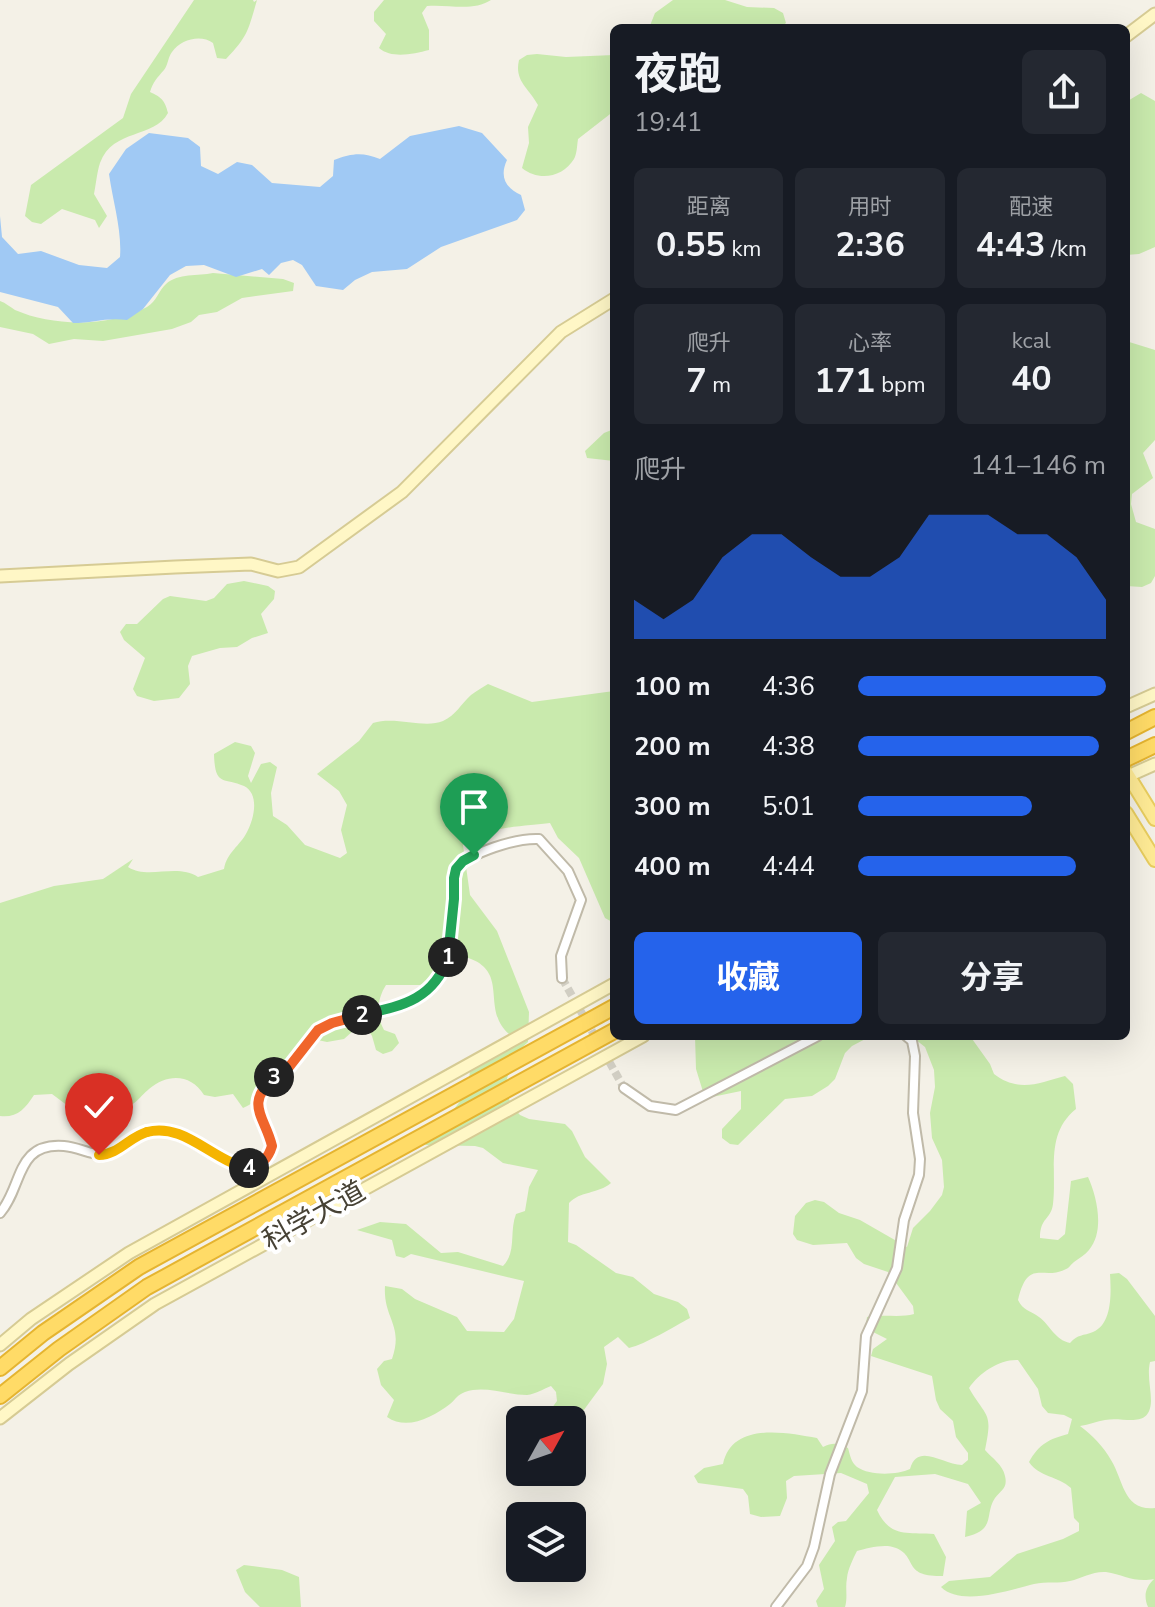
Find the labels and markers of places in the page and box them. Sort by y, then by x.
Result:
pin [440,773,508,855]
pin: 1 [428,937,468,977]
pin: 2 [342,995,382,1035]
pin: 3 [254,1057,294,1097]
pin [65,1073,133,1155]
pin: 4 [229,1148,269,1188]

